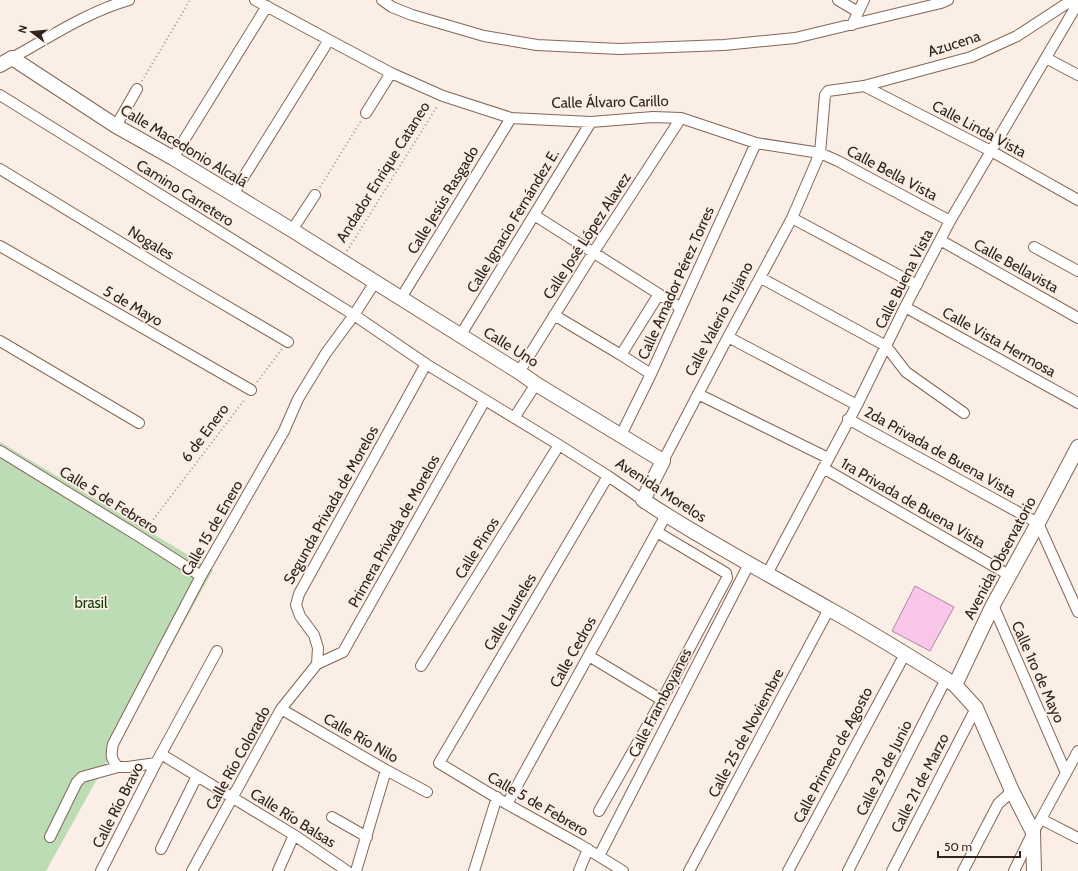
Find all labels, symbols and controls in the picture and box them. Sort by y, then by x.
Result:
north arrow [12,12,52,52]
text: N [15,24,30,35]
street label: Azucena [925,27,983,61]
street label: Calle Álvaro Carillo [551,91,669,112]
street label: Calle Linda Vista [929,97,1030,162]
street label: Andador Enrique Cataneo [332,98,434,246]
street label: Calle Macedonio Alcalá [117,101,252,192]
street label: Calle Bella Vista [844,142,941,205]
street label: Calle Jesús Rasgado [404,143,482,257]
street label: Calle Ignacio Fernández E. [463,146,563,296]
street label: Camino Carretero [133,156,237,230]
street label: Calle José López Alavez [539,169,635,303]
street label: Calle Amador Pérez Torres [634,204,718,362]
street label: Nogales [125,222,177,264]
street label: Calle Buena Vista [871,225,937,332]
street label: Calle Bellavista [970,235,1062,297]
street label: Calle Valerio Trujano [681,259,757,379]
street label: 5 de Mayo [100,282,166,330]
street label: Calle Vista Hermosa [939,303,1060,381]
street label: Calle Uno [480,323,542,371]
street label: 6 de Enero [177,400,233,466]
street label: 2da Privada de Buena Vista [861,403,1020,502]
street label: Segunda Privada de Morelos [280,423,382,587]
street label: Primera Privada de Morelos [344,451,444,611]
street label: Avenida Morelos [612,454,710,526]
street label: 1ra Privada de Buena Vista [837,454,989,552]
street label: Calle 5 de Febrero [56,462,162,538]
street label: Calle 15 de Enero [177,477,247,579]
street label: Avenida Observatorio [960,494,1040,622]
street label: Calle Pinos [451,514,503,582]
street label: Calle Laureles [480,570,540,654]
park label: brasil [74,594,108,612]
street label: Calle Cedros [546,613,600,691]
street label: Calle 1ro de Mayo [1007,618,1069,726]
street label: Calle Framboyanes [625,645,695,761]
street label: Calle 25 de Noviembre [704,665,788,801]
street label: Calle Primero de Agosto [789,684,877,826]
street label: Calle Río Colorado [202,703,274,813]
street label: Calle Río Nilo [320,709,402,767]
street label: Calle 29 de Junio [852,717,916,819]
street label: Calle 21 de Marzo [887,730,953,836]
street label: Calle Río Bravo [89,759,147,851]
street label: Calle 5 de Febrero [484,768,592,840]
street label: Calle Río Balsas [247,785,339,851]
scale bar [938,833,1020,859]
text: 50 m [944,839,972,854]

